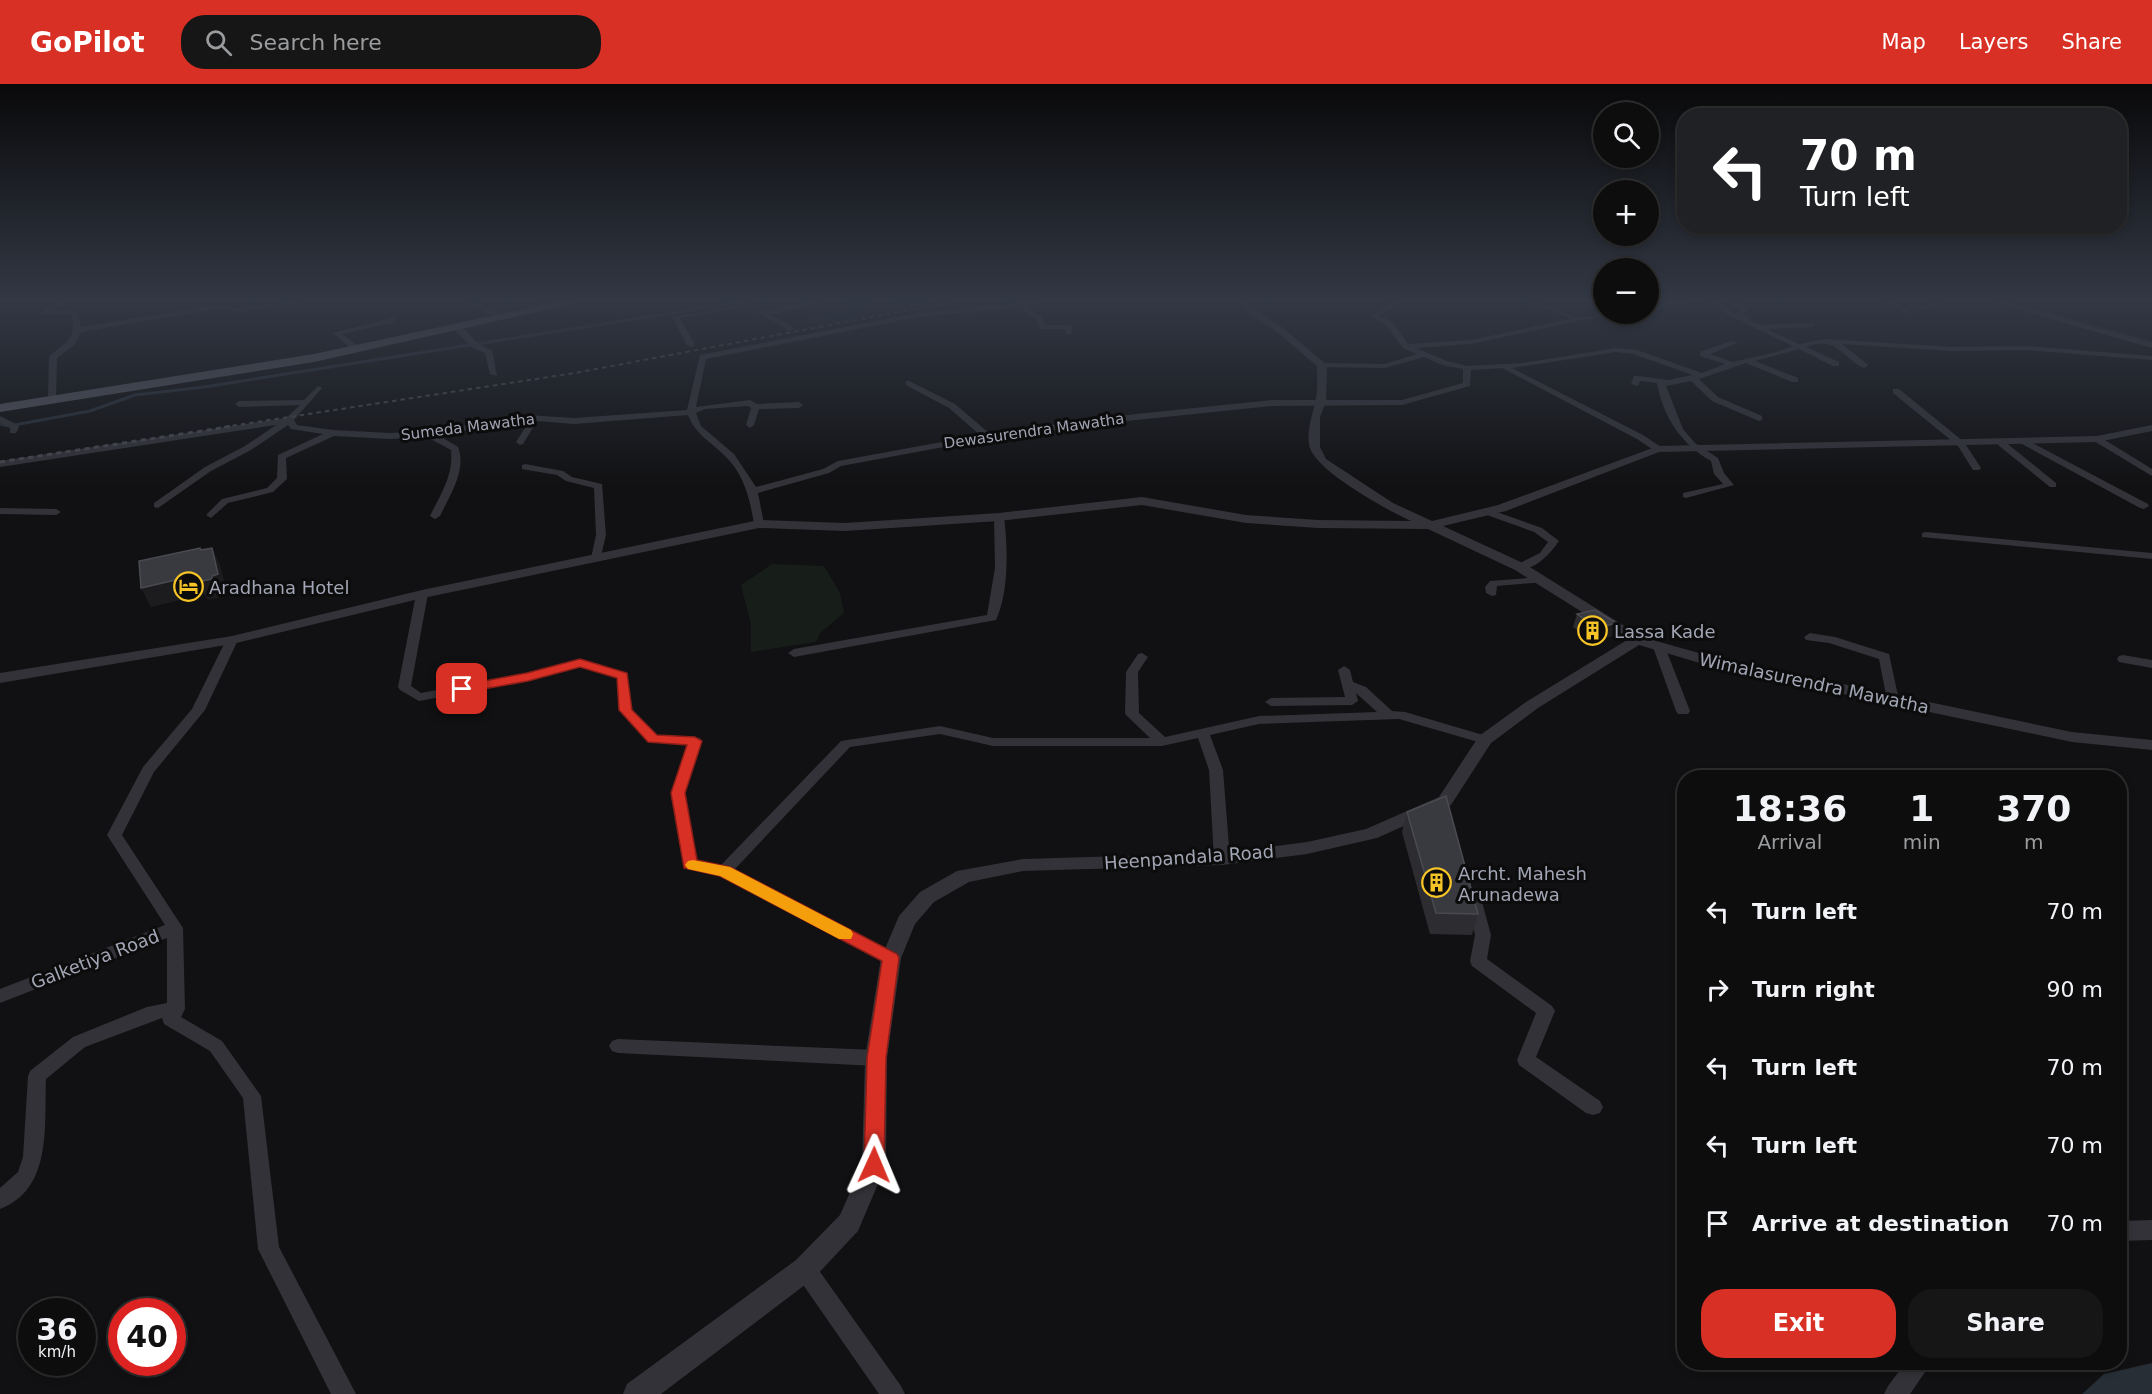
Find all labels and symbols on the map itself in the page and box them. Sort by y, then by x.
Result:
street label: Dewasurendra Mawatha [943,409,1125,453]
street label: Sumeda Mawatha [400,410,536,444]
hotel icon: Aradhana Hotel [172,571,204,603]
place label: Aradhana Hotel [209,577,349,598]
building icon: Lassa Kade [1577,615,1609,647]
place label: Lassa Kade [1614,621,1716,642]
street label: Wimalasurendra Mawatha [1697,648,1931,718]
pin [436,663,487,714]
street label: Heenpandala Road [1103,841,1275,873]
place label: Archt. Mahesh Arunadewa [1458,863,1587,905]
building icon: Archt. Mahesh Arunadewa [1421,867,1453,899]
street label: Galketiya Road [28,925,162,993]
position arrow [842,1133,906,1197]
speed limit sign: 40 [108,1298,186,1376]

